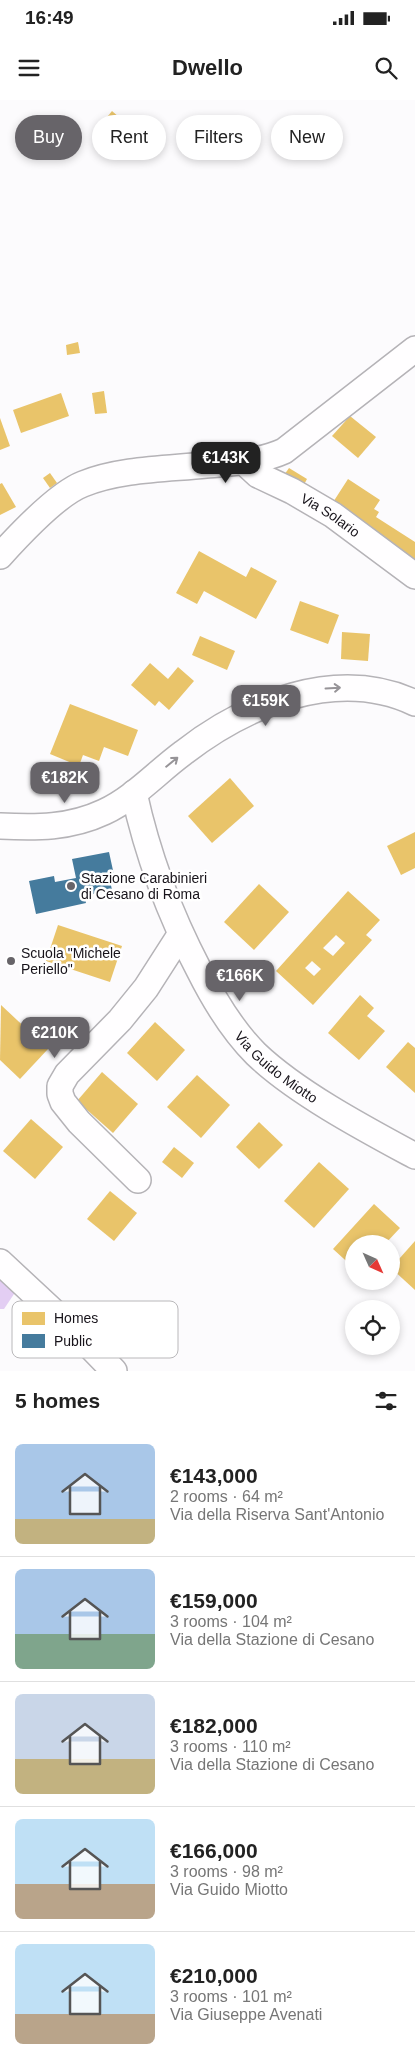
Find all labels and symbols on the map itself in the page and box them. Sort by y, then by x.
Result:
pin: €143K [191,442,261,484]
street label: Via Solario [298,490,363,540]
pin: €159K [231,684,301,727]
one-way arrow [325,684,341,693]
one-way arrow [165,756,178,768]
pin: €182K [30,762,100,804]
place label: Stazione Carabinieri di Cesano di Roma [81,870,207,902]
marker: Stazione Carabinieri di Cesano di Roma [65,880,77,892]
place label: Scuola "Michele Periello" [21,945,121,977]
marker: Scuola "Michele Periello" [5,955,17,967]
pin: €166K [205,960,275,1002]
pin: €210K [20,1016,90,1059]
street label: Via Guido Miotto [231,1028,321,1106]
north arrow [345,1235,400,1290]
legend [12,1301,178,1358]
text: Homes [54,1310,98,1326]
text: Public [54,1333,92,1349]

